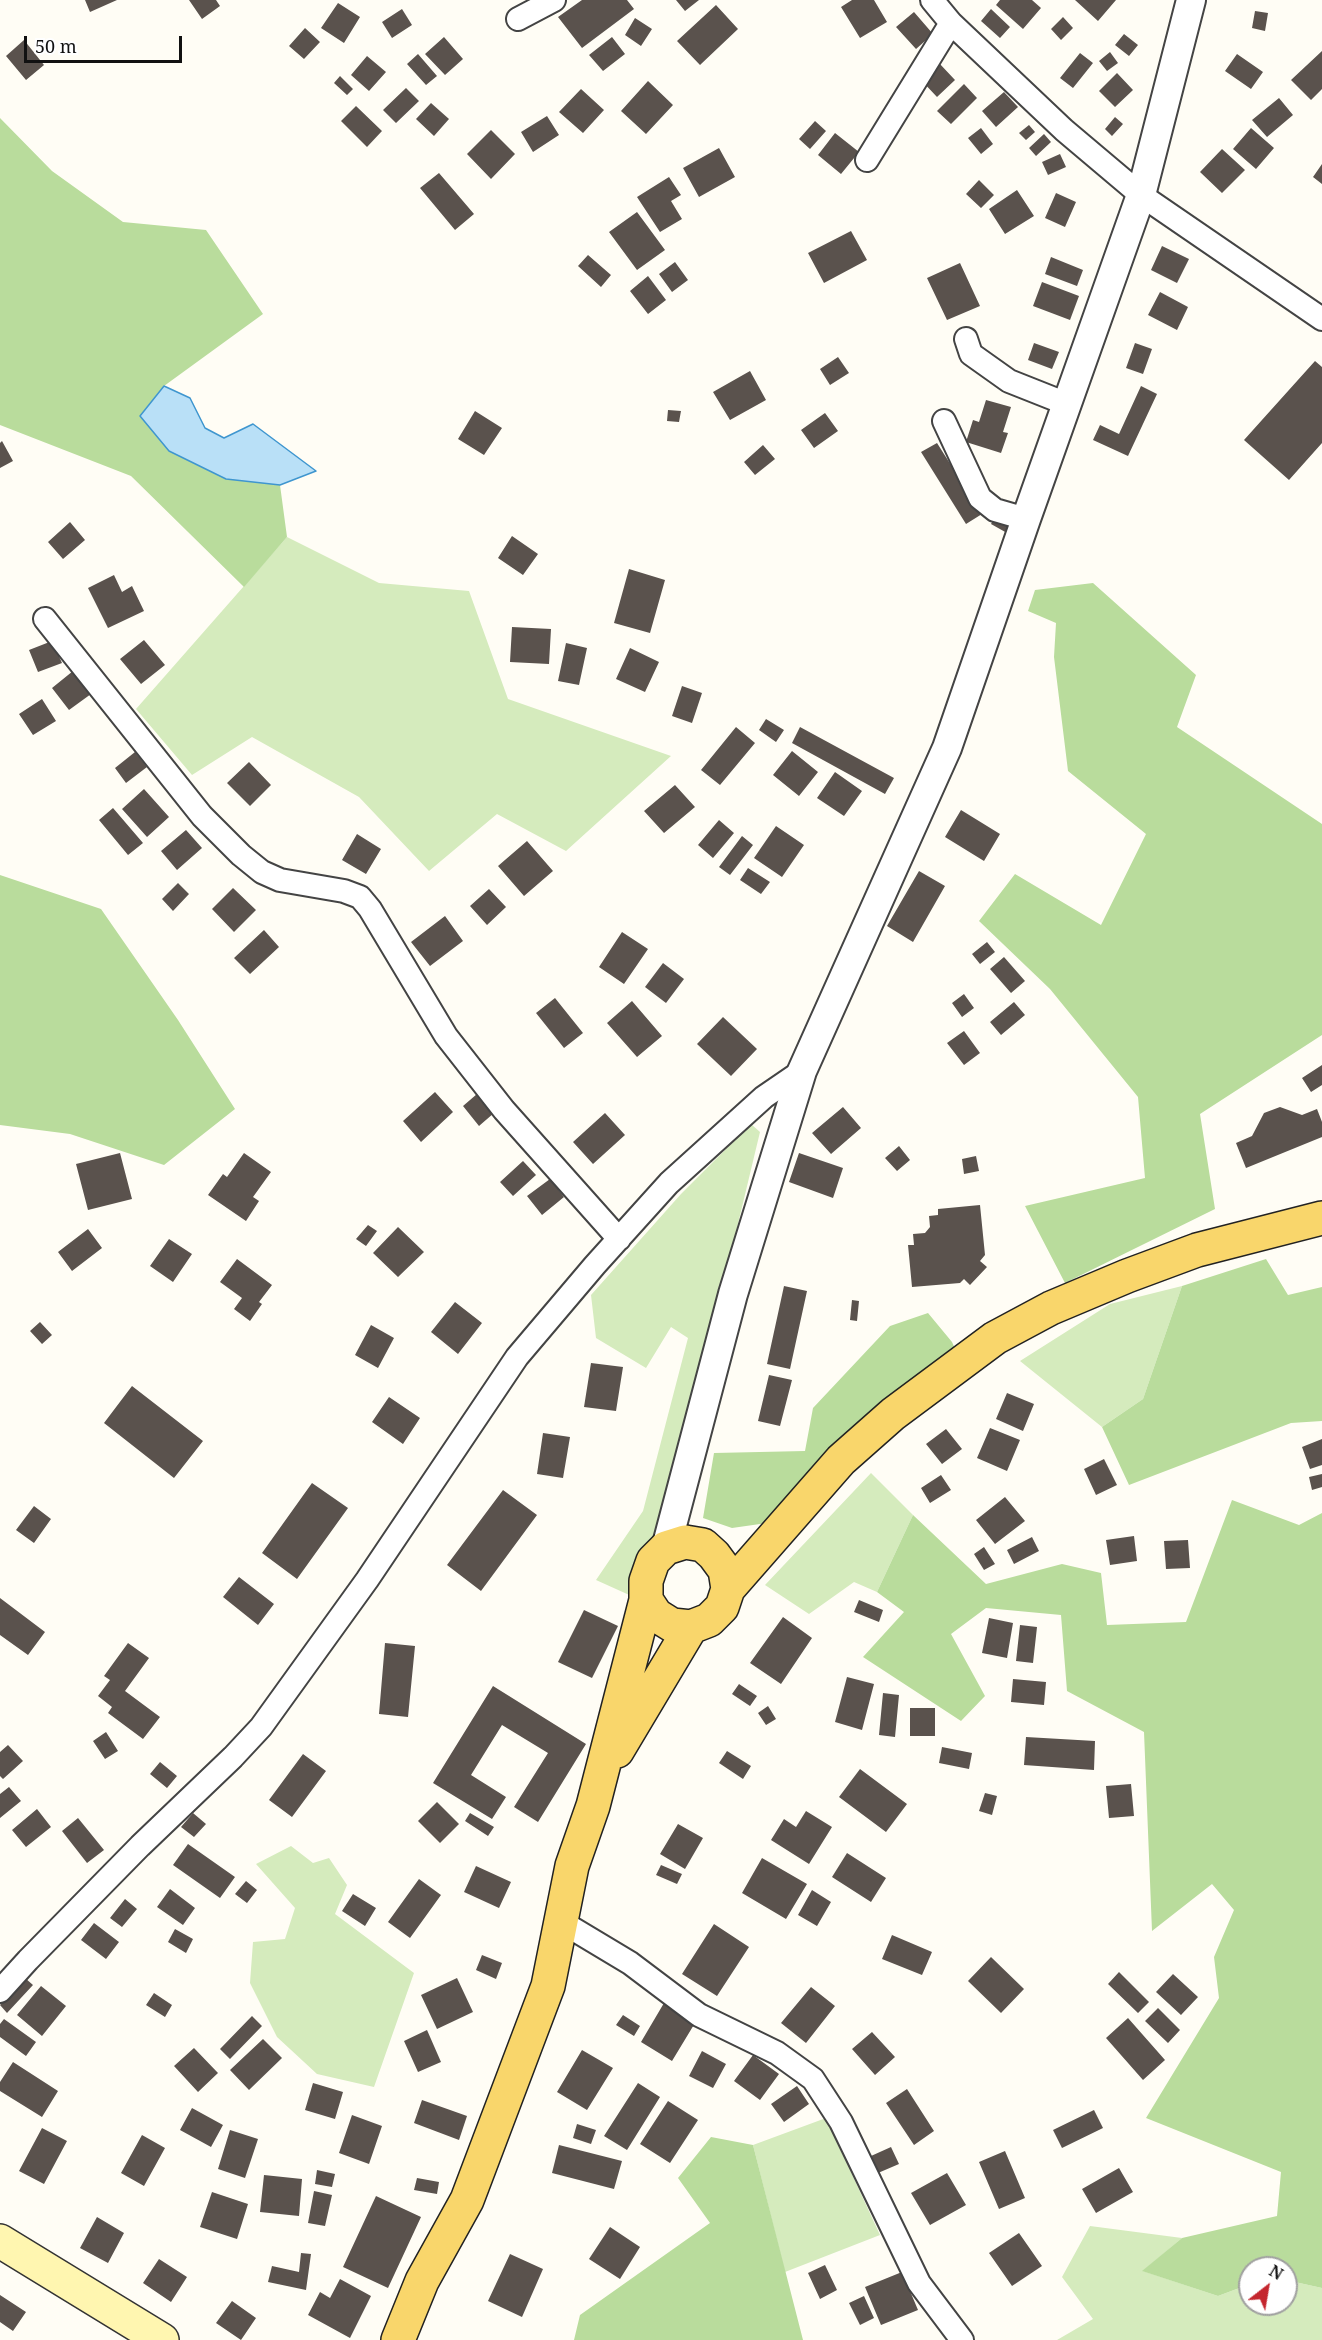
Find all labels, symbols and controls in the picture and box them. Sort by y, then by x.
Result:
scale bar [27,24,184,62]
text: 50 m [35,34,77,58]
north arrow [1238,2256,1298,2316]
text: N [1265,2260,1287,2285]

